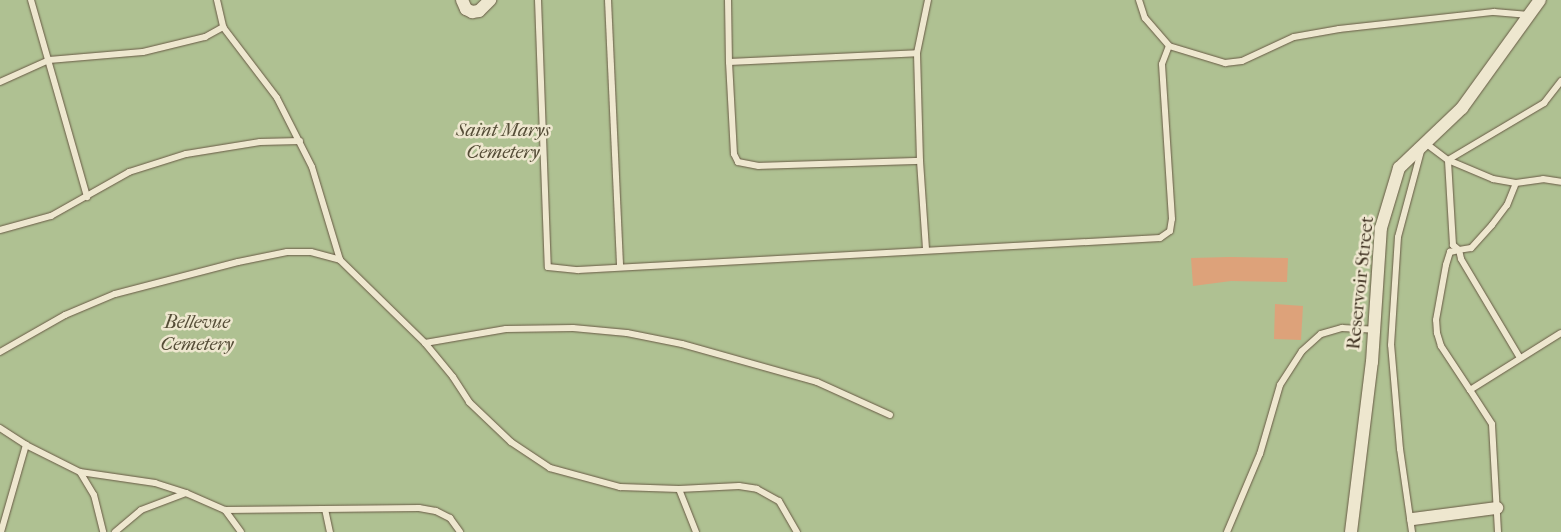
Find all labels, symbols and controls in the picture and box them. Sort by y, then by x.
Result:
park label: Saint Marys Cemetery [456,120,550,164]
street label: Reservoir Street [1343,215,1379,351]
park label: Bellevue Cemetery [160,312,234,356]

